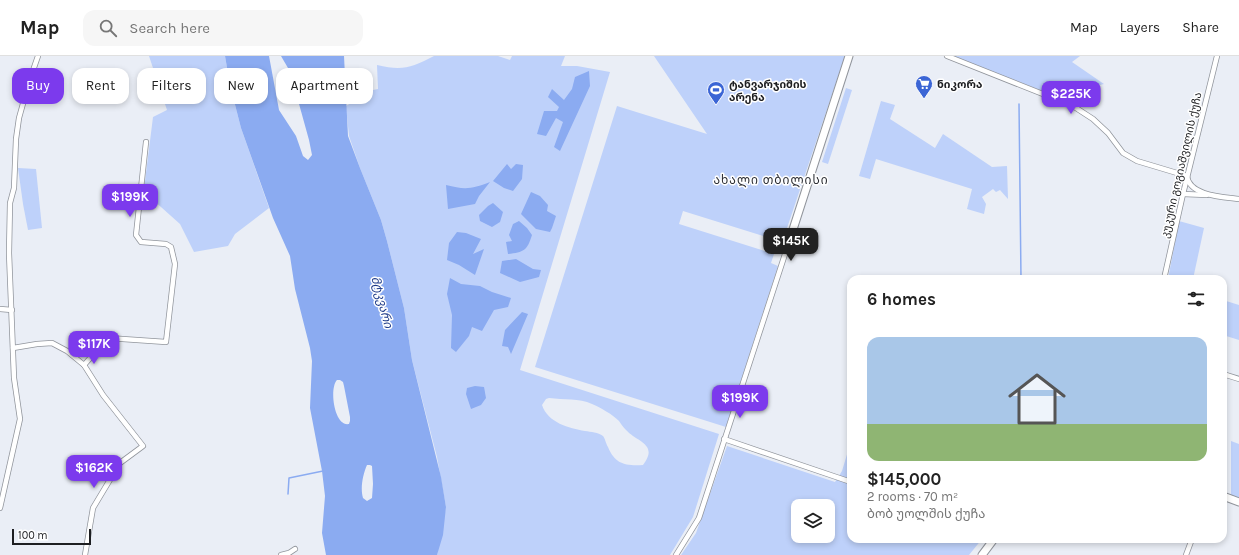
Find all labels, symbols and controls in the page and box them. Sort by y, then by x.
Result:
search box [83,10,363,46]
text: Map [20,17,59,39]
icon: search [97,17,119,39]
text: Search here [129,19,210,37]
text: Map [1070,19,1098,36]
text: Layers [1120,19,1160,36]
text: Share [1182,19,1219,36]
chip: Buy [12,68,64,104]
chip: Rent [72,68,129,104]
chip: Filters [137,68,206,104]
chip: New [214,68,268,104]
chip: Apartment [276,68,373,104]
supermarket icon: ნიკორა [914,74,934,99]
place label: ტანვარჯიშის არენა [729,78,807,104]
place label: ნიკორა [937,78,982,91]
sports icon: ტანვარჯიშის არენა [706,80,726,105]
pin: $225K [1043,81,1099,115]
text: $225K [1051,86,1091,101]
street label: კუკური გოგიაშვილის ქუჩა [1158,91,1205,239]
district label: ახალი თბილისი [713,173,829,188]
pin: $199K [102,184,158,218]
text: $199K [111,189,149,204]
pin: $145K [763,228,819,262]
text: $145K [772,233,810,248]
water label: მტკვარი [368,275,396,330]
icon: filters [1185,288,1207,310]
text: 6 homes [867,289,936,309]
pin: $117K [66,331,122,365]
text: $117K [77,336,111,351]
icon: home [1001,363,1073,435]
pin: $199K [712,385,768,419]
text: $199K [721,390,759,405]
pin: $162K [66,455,122,489]
text: $162K [75,460,113,475]
text: $145,000 [867,469,941,489]
text: 2 rooms · 70 m² [867,489,958,504]
map controls [791,499,835,543]
button: layers [791,499,835,543]
text: ბობ უოლშის ქუჩა [867,506,985,521]
scale bar [12,527,91,546]
text: 100 m [18,529,48,542]

